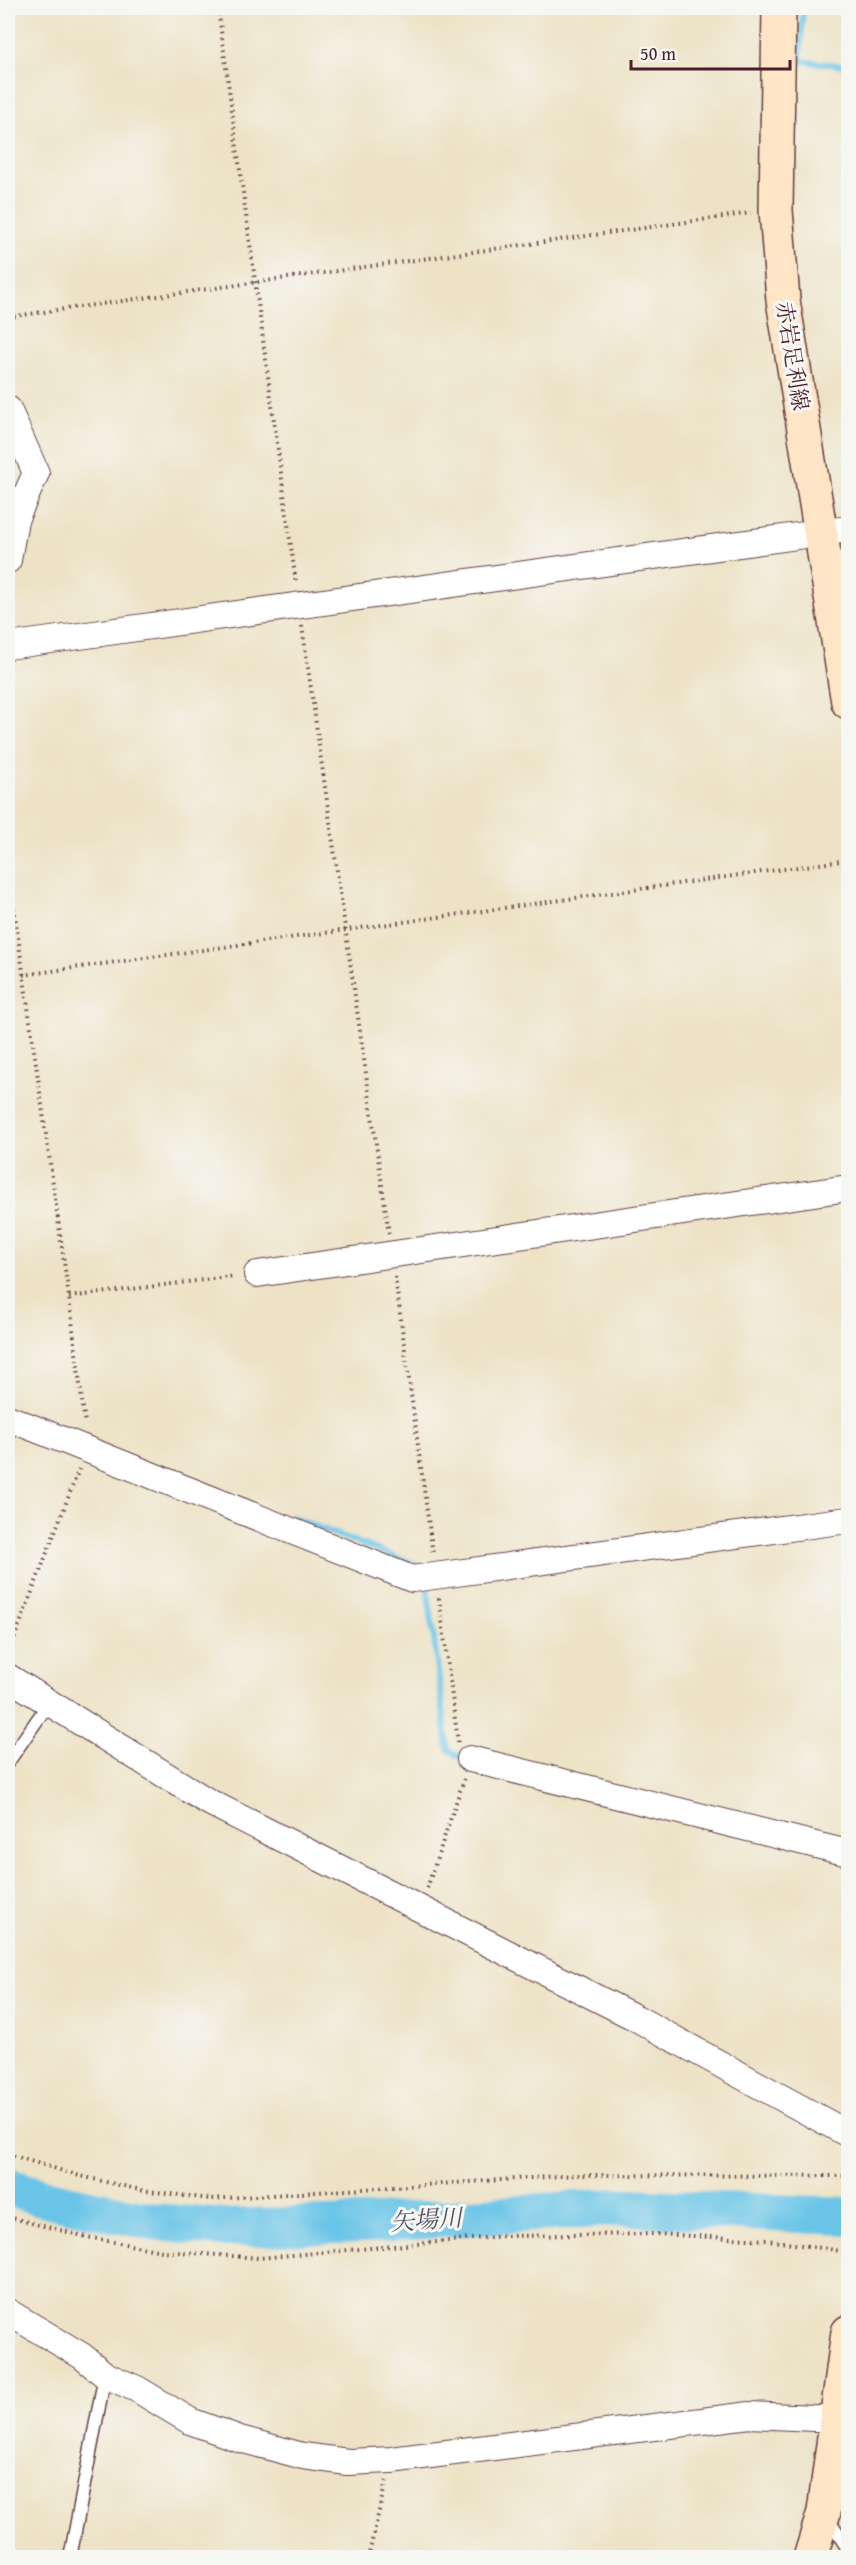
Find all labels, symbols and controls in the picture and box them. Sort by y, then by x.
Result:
scale bar [631,33,790,71]
text: 50 m [640,40,676,67]
street label: 赤岩足利線 [769,299,817,413]
water label: 矢場川 [389,2199,466,2239]

